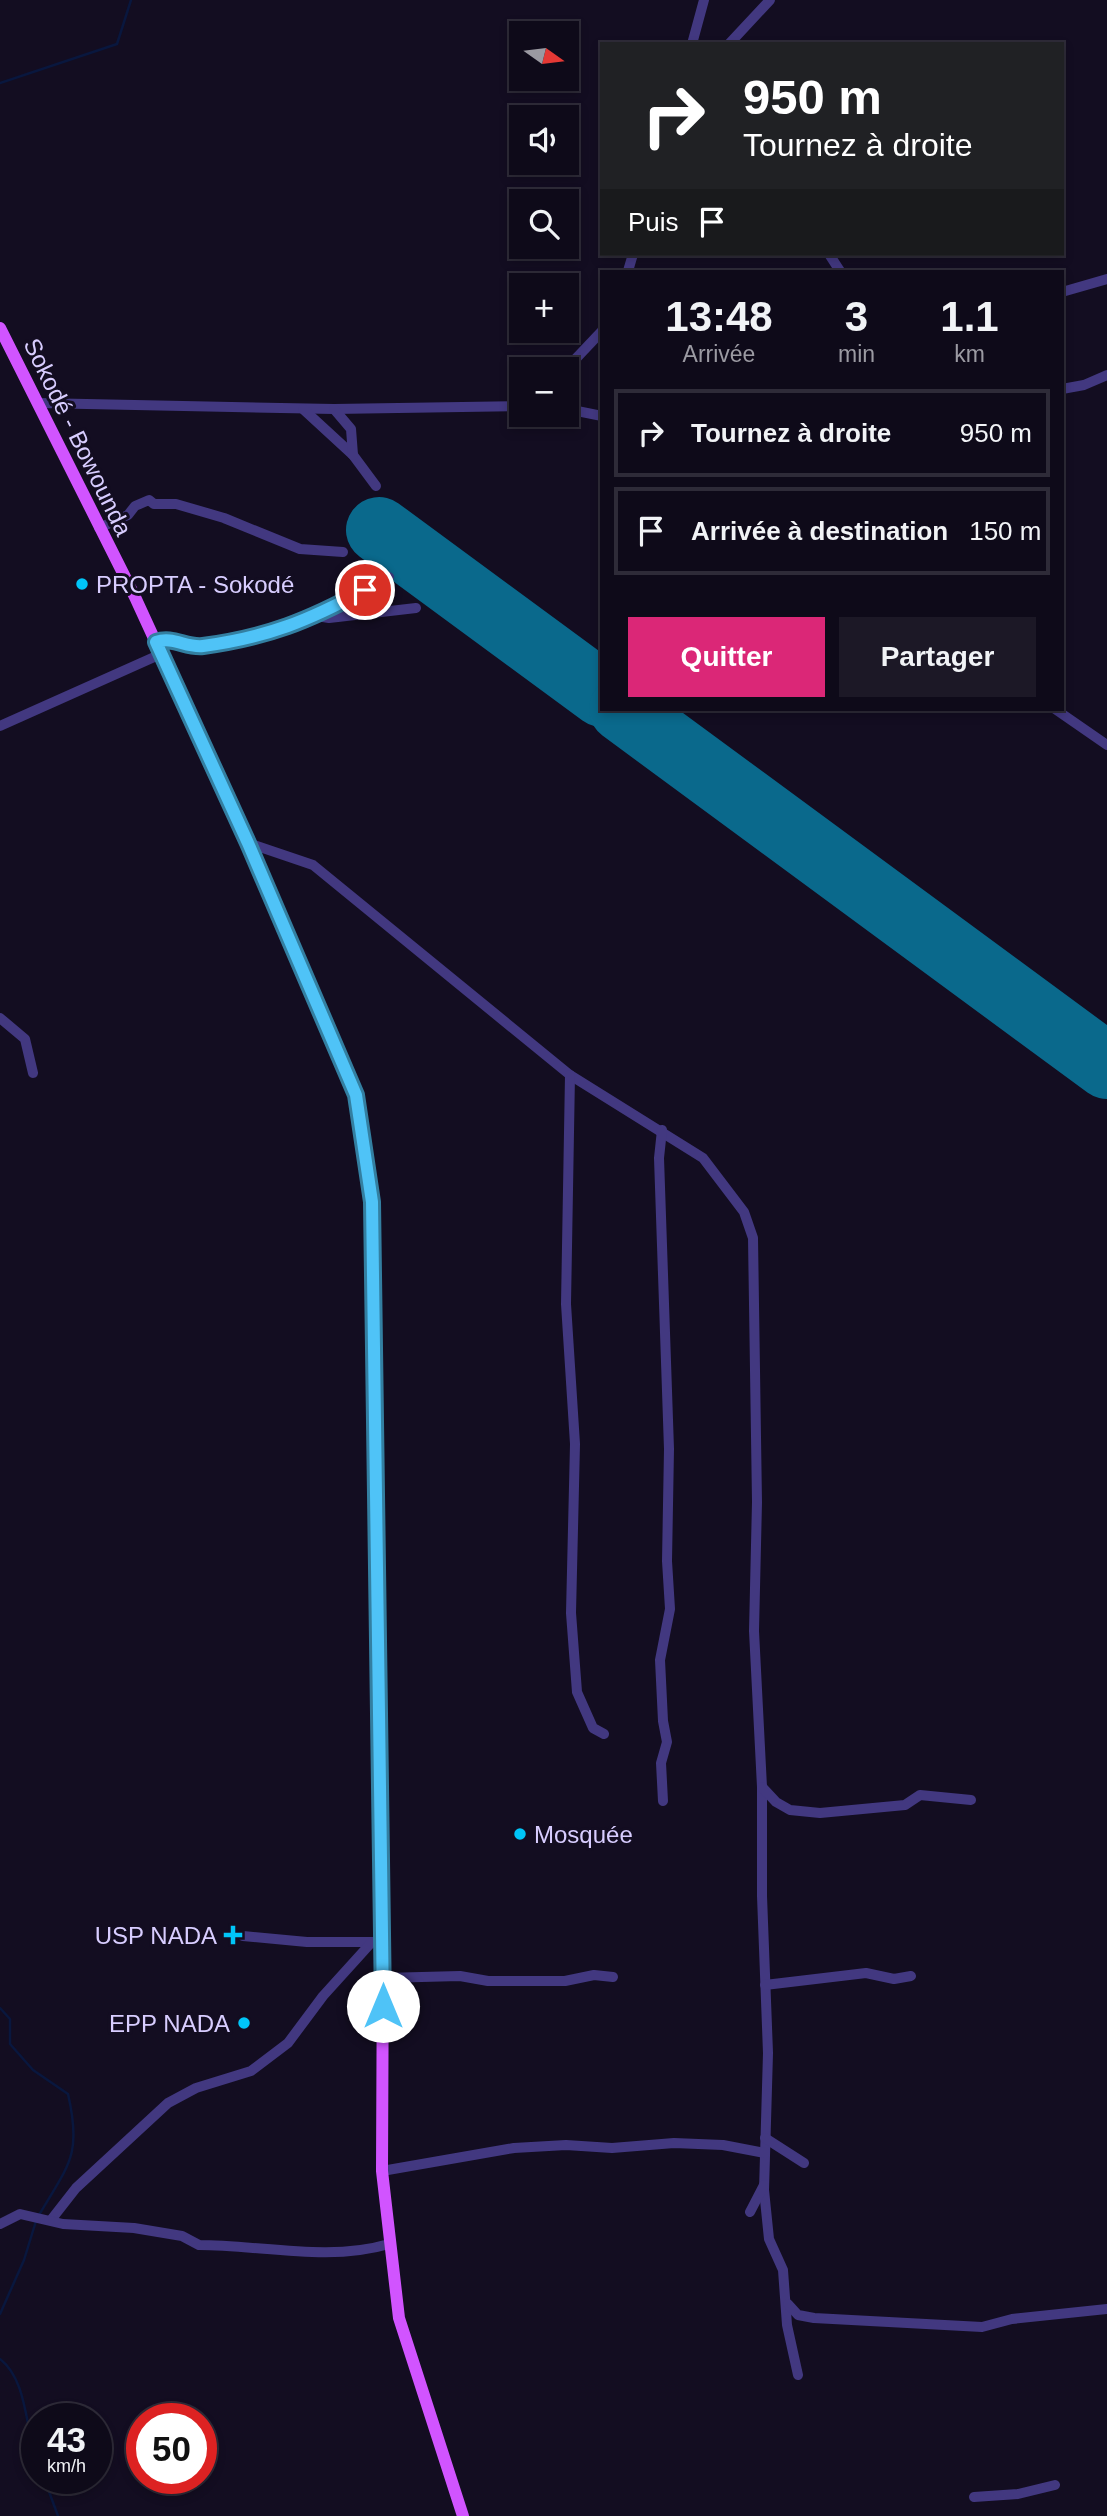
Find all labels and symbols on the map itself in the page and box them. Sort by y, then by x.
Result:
north arrow [509,21,579,91]
street label: Sokodé - Bowounda [18,334,138,541]
pin [335,560,395,620]
place label: PROPTA - Sokodé [96,571,294,598]
marker: PROPTA - Sokodé [74,576,90,592]
place label: Mosquée [534,1821,633,1848]
marker: Mosquée [512,1826,528,1842]
place label: USP NADA [95,1922,217,1949]
marker: USP NADA [223,1925,243,1945]
position arrow [346,1969,420,2043]
place label: EPP NADA [109,2010,230,2037]
marker: EPP NADA [236,2015,252,2031]
speed limit sign: 50 [126,2403,217,2494]

